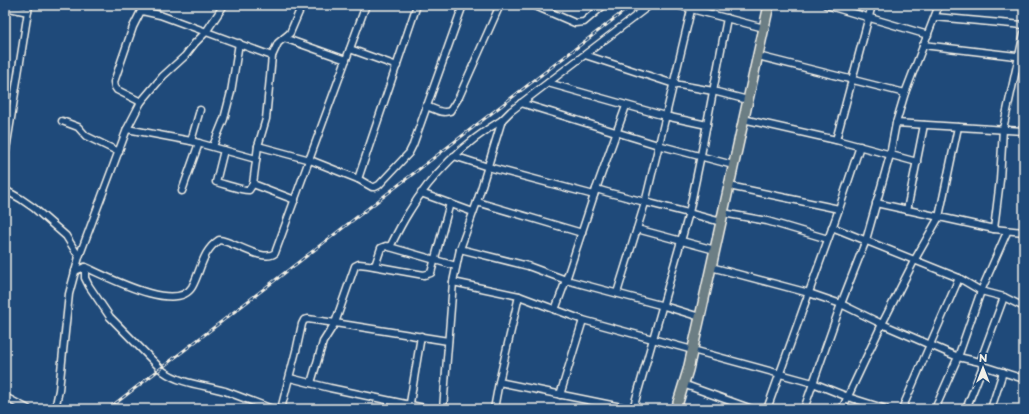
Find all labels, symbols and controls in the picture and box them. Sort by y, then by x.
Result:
north arrow [963,348,1003,388]
text: N [979,349,988,366]

